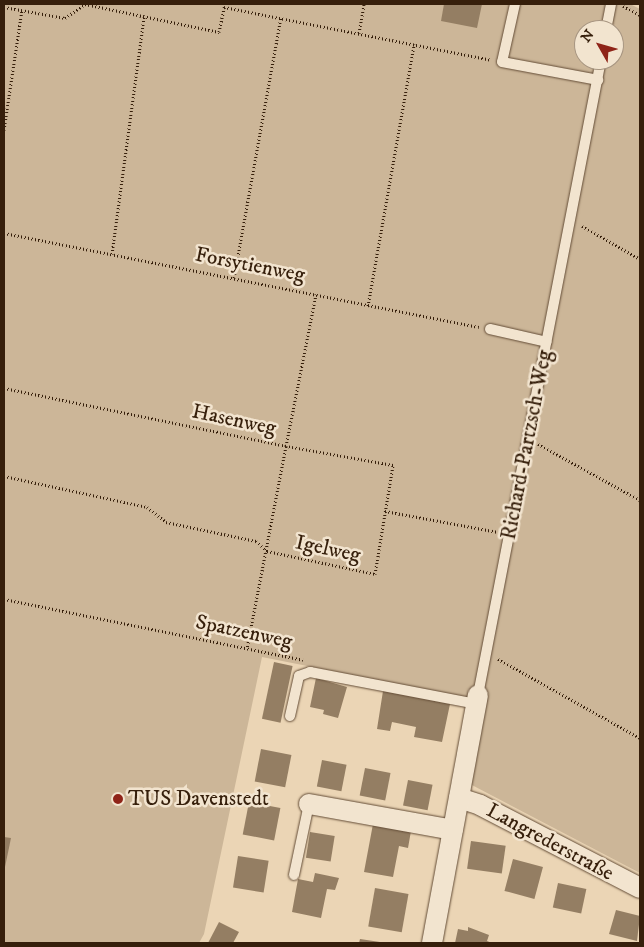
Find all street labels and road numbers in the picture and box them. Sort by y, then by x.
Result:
street label: Forsytienweg [193,242,307,288]
street label: Richard-Partzsch-Weg [496,348,558,542]
street label: Hasenweg [190,399,278,441]
street label: Igelweg [293,530,363,568]
street label: Spatzenweg [193,609,295,655]
street label: Langrederstraße [482,798,618,886]

